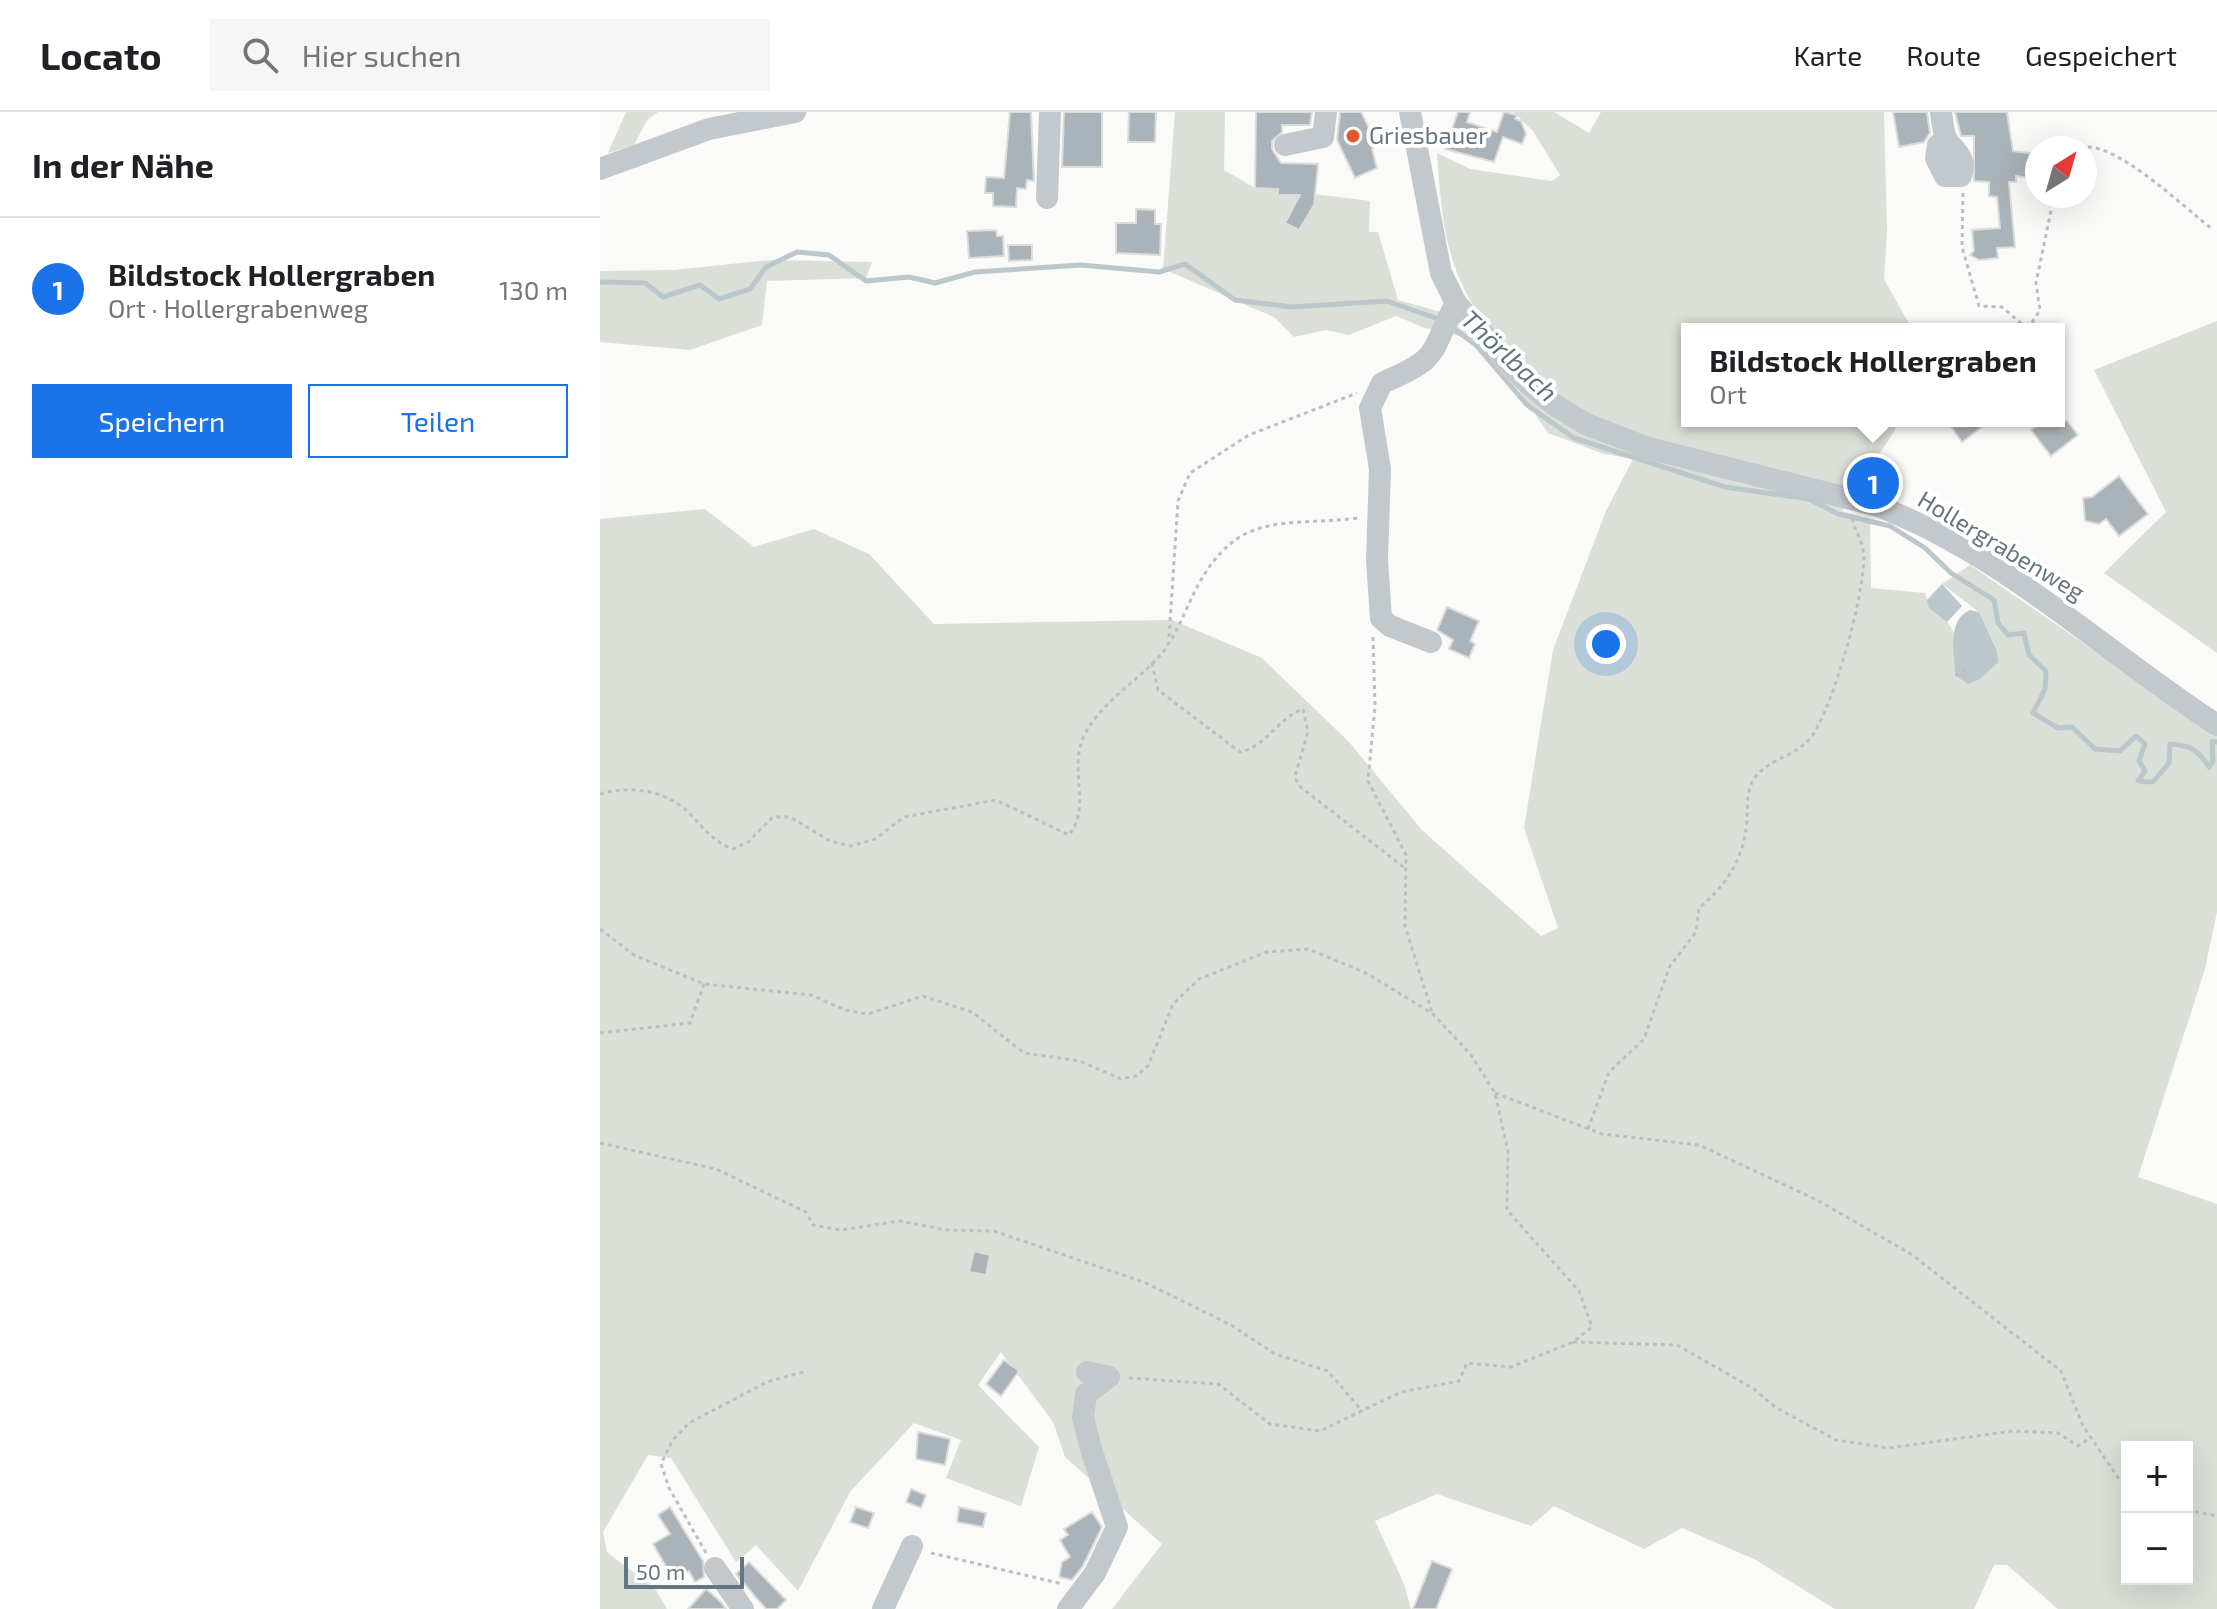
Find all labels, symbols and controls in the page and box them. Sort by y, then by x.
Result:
search box [210,19,770,91]
text: Locato [40,32,162,78]
icon: search [238,33,282,77]
text: Hier suchen [302,37,461,73]
text: Karte [1793,38,1862,72]
text: Route [1906,38,1981,72]
text: Gespeichert [2025,38,2177,72]
place label: Griesbauer [1369,120,1488,149]
marker: Griesbauer [1344,127,1362,145]
north arrow [2025,136,2097,208]
text: In der Nähe [32,144,214,185]
text: Bildstock Hollergraben [108,256,435,292]
text: 1 [52,274,64,305]
text: 130 m [499,274,568,305]
text: Ort · Hollergrabenweg [108,292,368,323]
water label: Thörlbach [1456,303,1564,407]
popup [1681,323,2065,427]
text: Bildstock Hollergraben [1709,342,2037,378]
text: Ort [1709,378,1747,409]
button: Speichern [32,384,292,458]
button: Teilen [308,384,568,458]
pin: 1 [1847,453,1899,513]
street label: Hollergrabenweg [1913,484,2090,606]
your location [1586,624,1626,664]
map controls [2121,1441,2193,1585]
button: + [2121,1441,2193,1513]
button: − [2121,1513,2193,1585]
scale bar [624,1553,744,1589]
text: 50 m [636,1558,685,1584]

